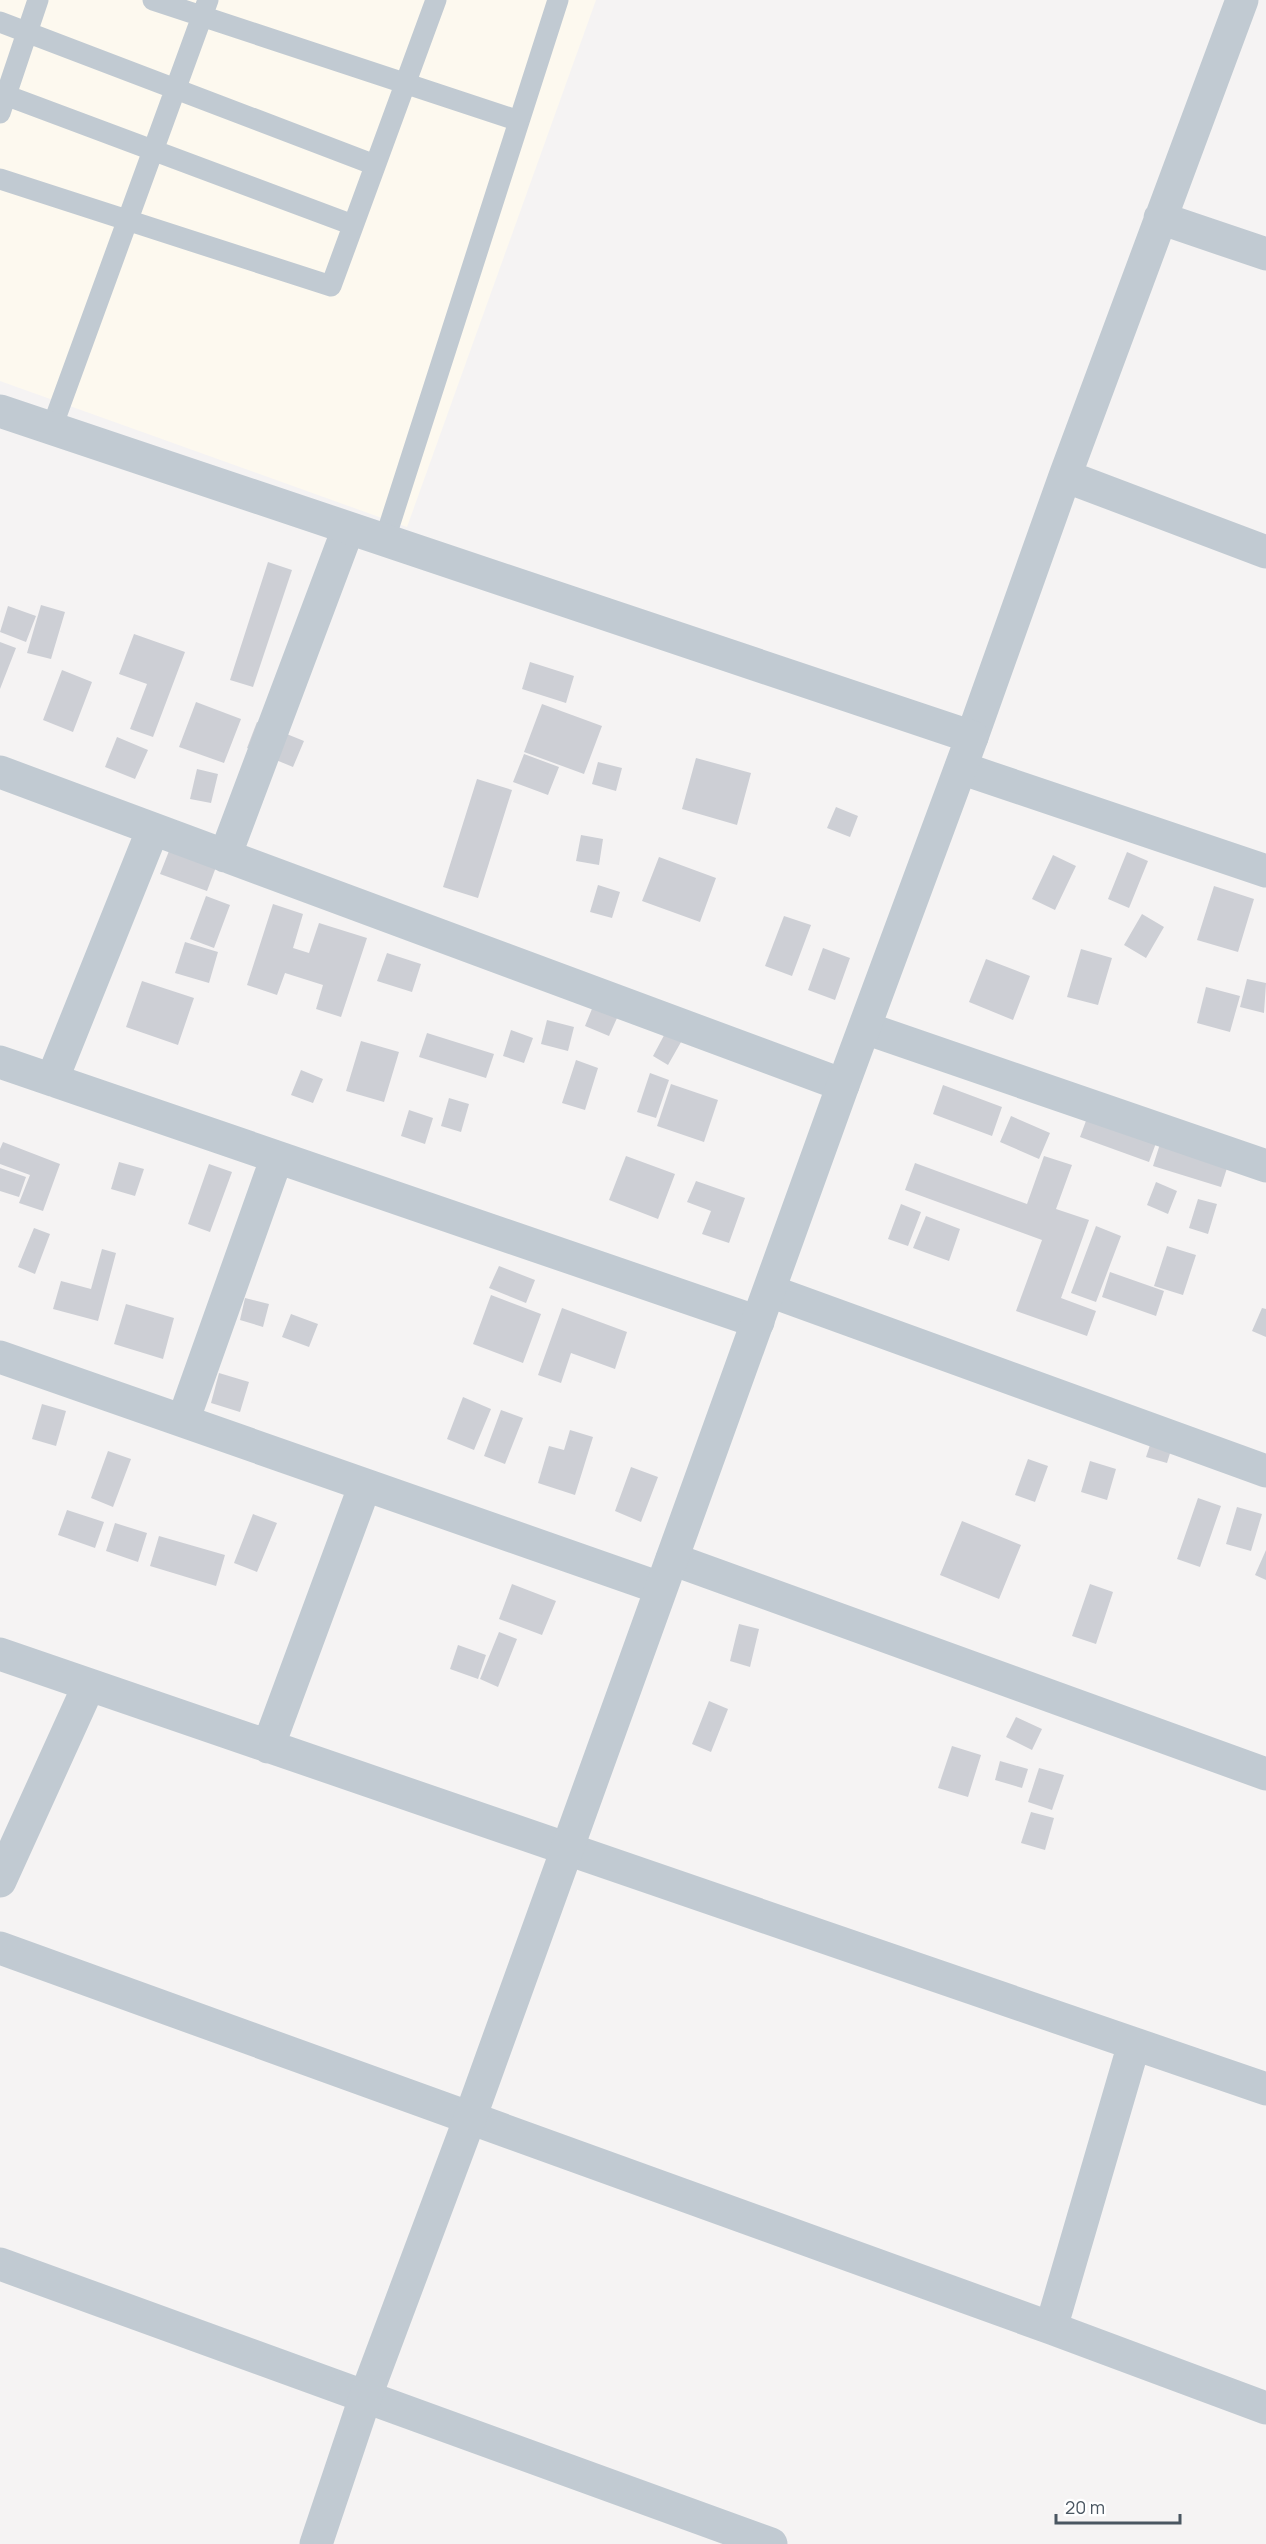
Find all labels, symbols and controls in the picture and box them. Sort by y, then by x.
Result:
scale bar [1056,2487,1180,2525]
text: 20 m [1065,2495,1105,2519]

